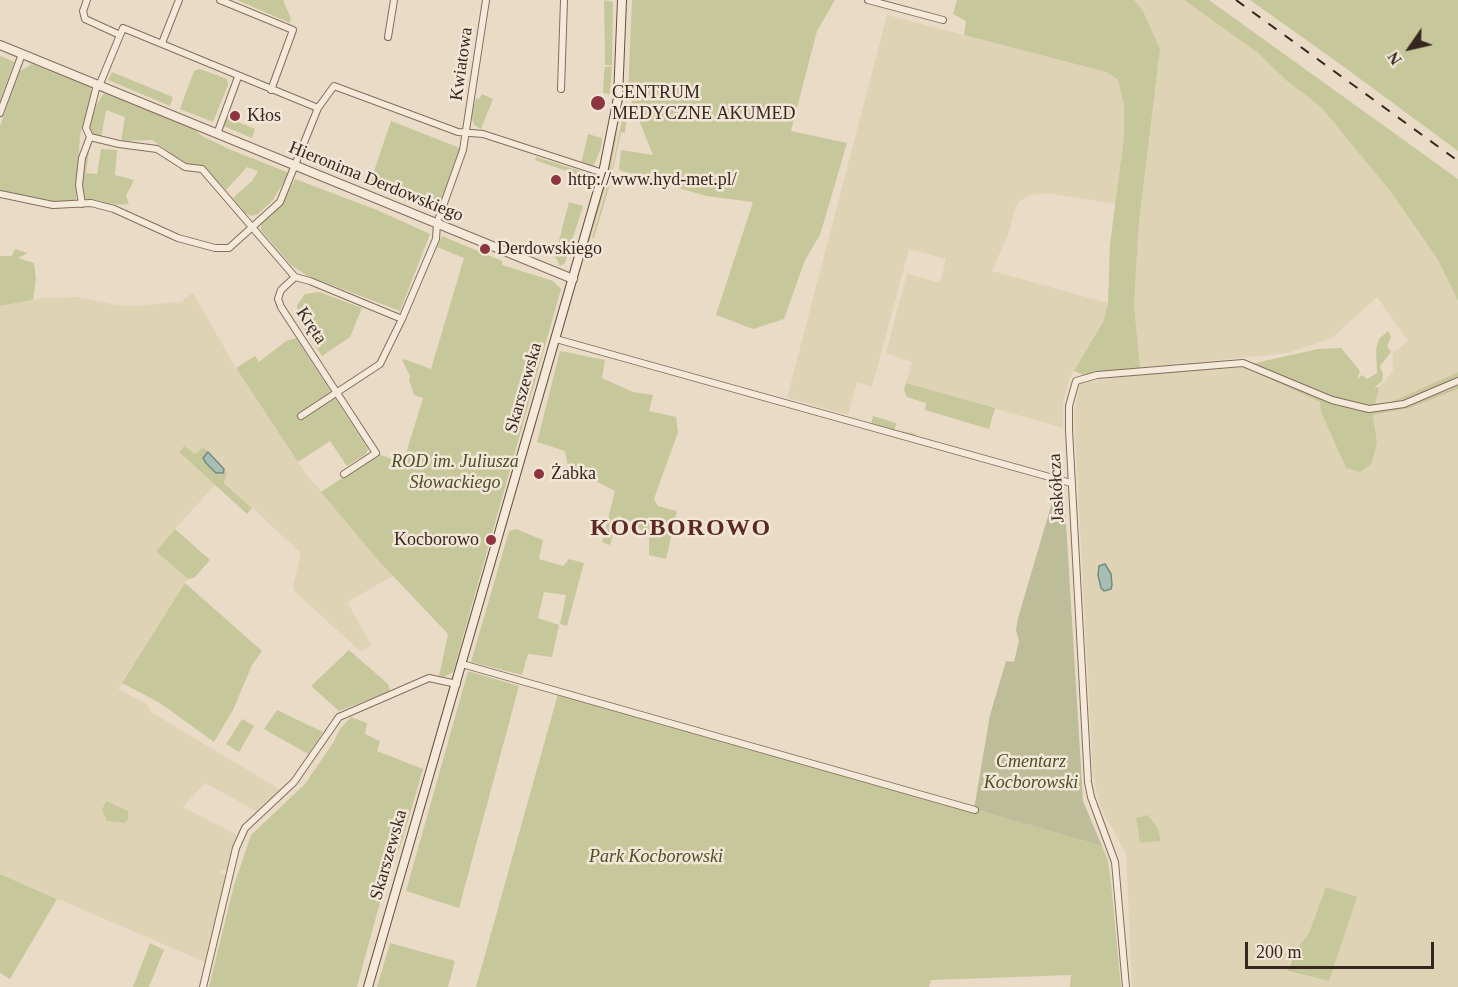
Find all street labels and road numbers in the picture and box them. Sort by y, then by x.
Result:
street label: Kwiatowa [446,26,478,102]
street label: Hieronima Derdowskiego [286,137,466,227]
street label: Kręta [291,303,331,349]
street label: Skarszewska [501,340,547,436]
street label: Jaskółcza [1044,453,1070,523]
street label: Skarszewska [366,807,412,903]

